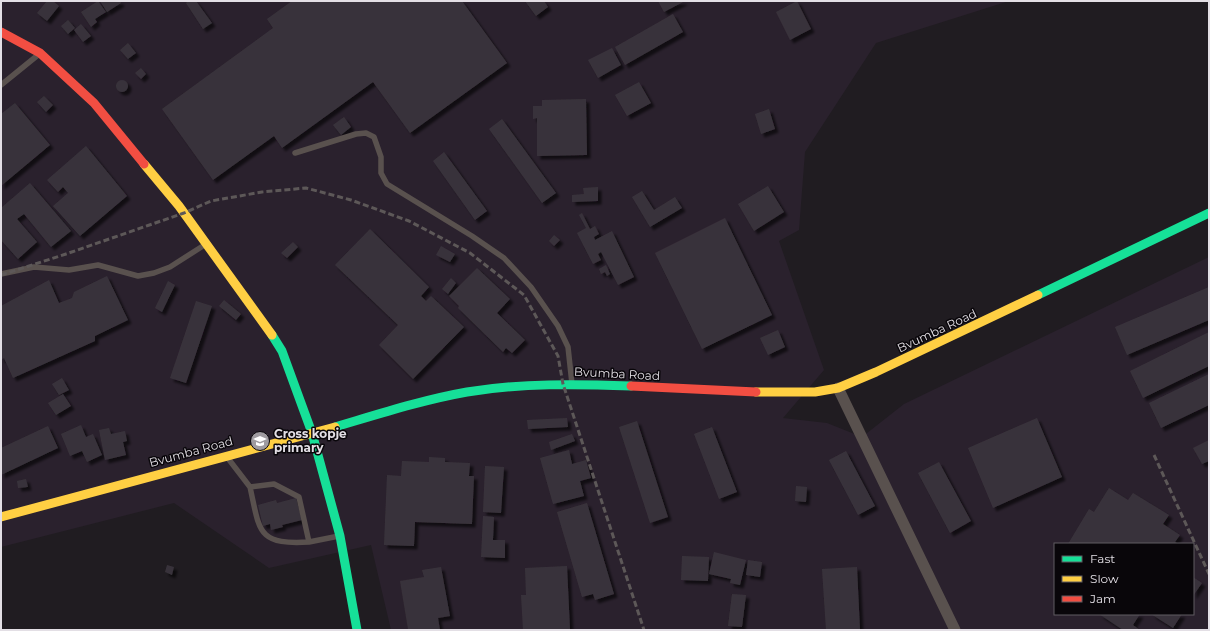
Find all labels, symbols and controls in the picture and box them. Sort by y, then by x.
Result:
street label: Bvumba Road [895,306,979,356]
street label: Bvumba Road [574,364,660,383]
place label: Cross kopje primary [274,426,347,455]
school or university icon: Cross kopje primary [249,430,271,452]
street label: Bvumba Road [147,433,234,470]
legend [1054,543,1194,615]
text: Fast [1090,551,1115,566]
text: Slow [1090,571,1119,586]
text: Jam [1089,591,1116,606]

